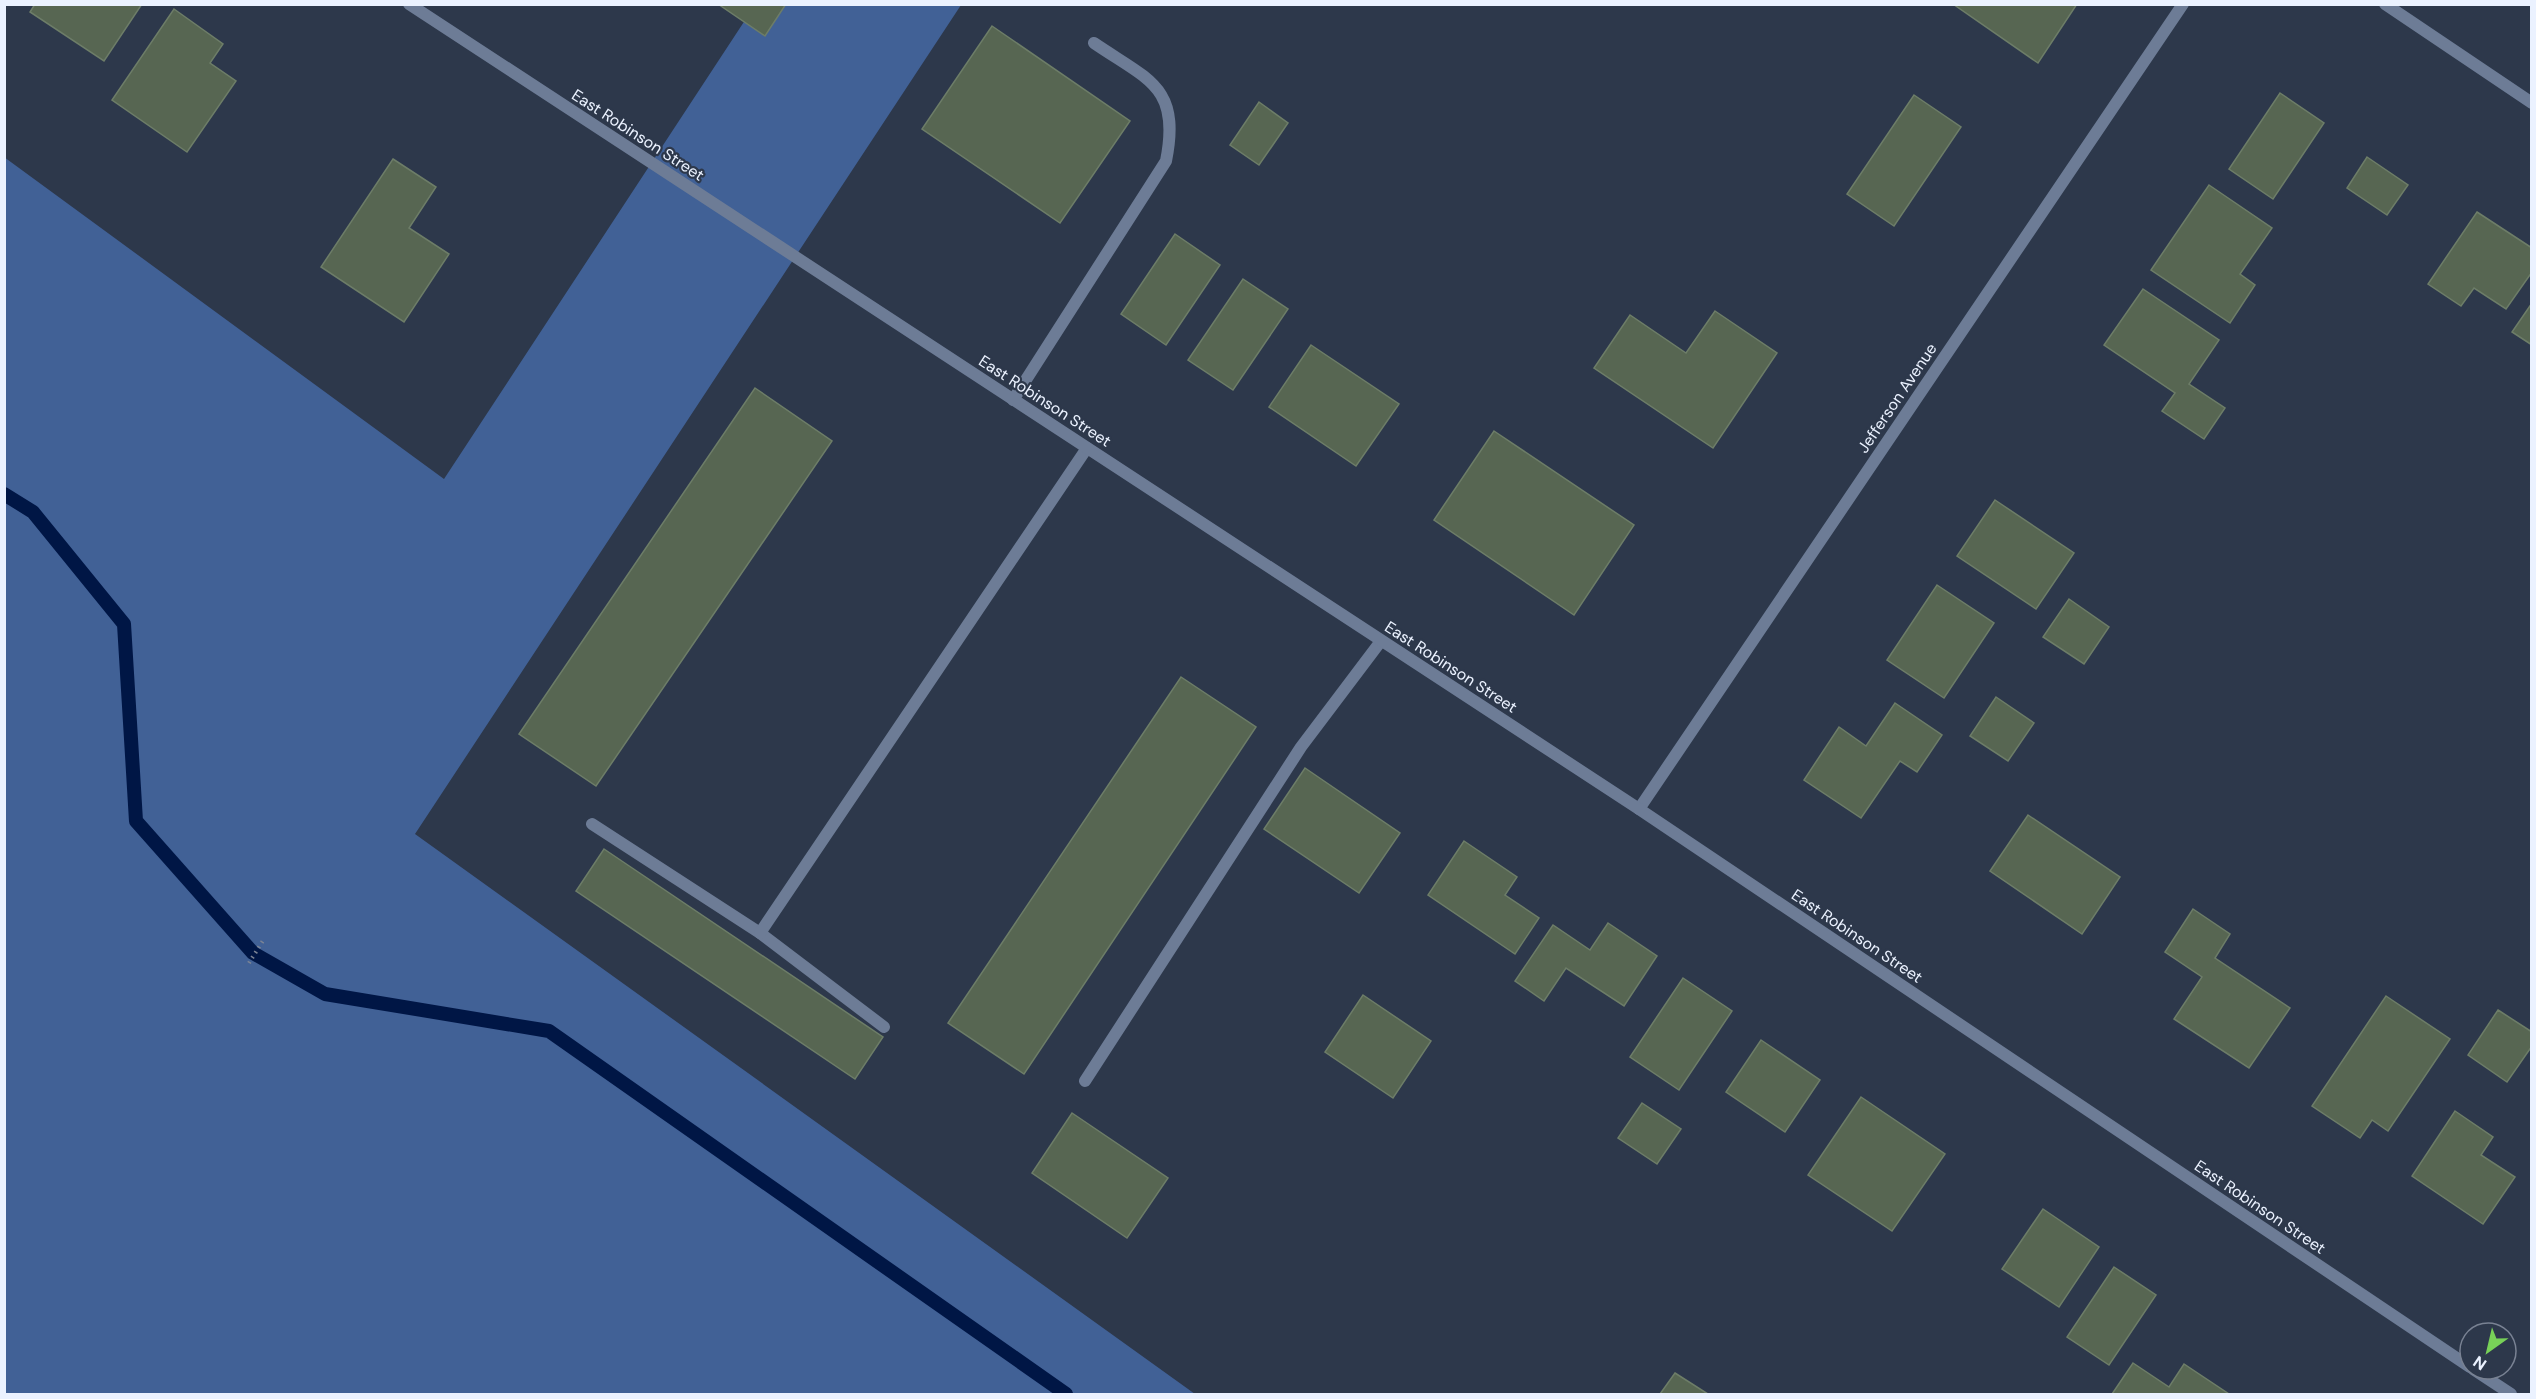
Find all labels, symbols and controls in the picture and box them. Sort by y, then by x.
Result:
street label: East Robinson Street [568,84,708,186]
street label: Jefferson Avenue [1853,339,1941,457]
street label: East Robinson Street [975,350,1115,452]
street label: East Robinson Street [1381,616,1521,718]
street label: East Robinson Street [1787,884,1927,988]
street label: East Robinson Street [2190,1155,2330,1259]
north arrow [2458,1321,2518,1381]
text: N [2469,1351,2491,1375]

